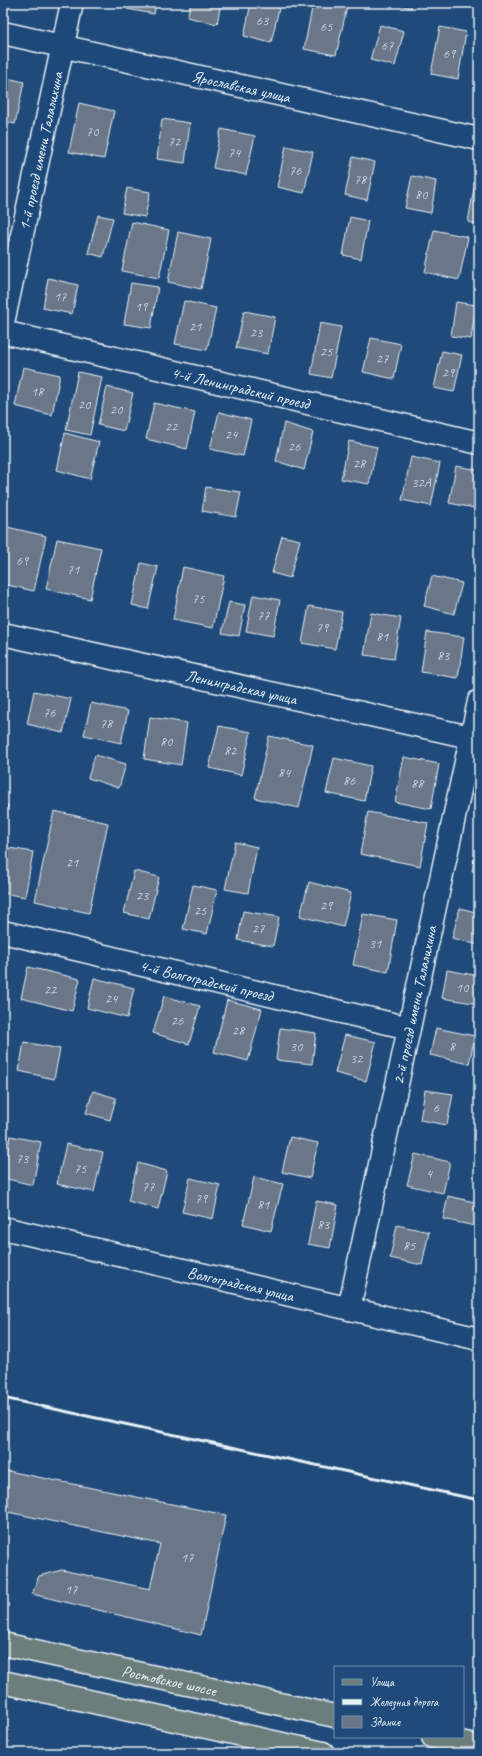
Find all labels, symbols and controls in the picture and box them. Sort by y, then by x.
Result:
house number: 63 [256,12,270,29]
house number: 65 [320,18,333,35]
house number: 67 [381,37,394,54]
house number: 69 [443,45,457,62]
street label: Ярославская улица [190,66,293,108]
street label: 1-й проезд имени Талалихина [14,69,68,232]
house number: 70 [86,123,100,140]
house number: 72 [168,133,182,150]
house number: 74 [228,144,242,161]
house number: 76 [289,162,302,179]
house number: 78 [354,171,368,188]
house number: 80 [415,186,429,203]
house number: 17 [54,288,67,305]
house number: 19 [135,298,149,315]
house number: 21 [189,318,202,335]
house number: 23 [250,324,264,341]
house number: 25 [320,343,333,360]
house number: 27 [376,350,389,367]
street label: 4-й Ленинградский проезд [169,363,313,414]
house number: 29 [442,364,456,381]
house number: 18 [31,383,45,400]
house number: 20 [78,396,92,413]
house number: 20 [110,401,124,418]
house number: 22 [165,418,179,435]
house number: 24 [225,426,239,443]
house number: 26 [288,438,301,455]
house number: 28 [353,455,367,472]
house number: 32А [411,474,432,491]
house number: 69 [16,552,30,569]
house number: 71 [67,561,80,578]
house number: 75 [192,590,205,607]
house number: 77 [257,607,270,624]
house number: 79 [316,619,330,636]
house number: 81 [376,628,389,645]
house number: 83 [437,647,451,664]
street label: Ленинградская улица [184,666,300,710]
house number: 76 [43,704,56,721]
house number: 78 [100,715,114,732]
house number: 80 [160,733,174,750]
house number: 82 [224,742,238,759]
house number: 84 [278,764,292,781]
house number: 86 [343,772,356,789]
house number: 88 [411,775,425,792]
house number: 21 [66,854,79,871]
house number: 23 [136,887,150,904]
house number: 29 [320,897,334,914]
house number: 25 [194,902,207,919]
house number: 27 [252,920,265,937]
street label: 2-й проезд имени Талалихина [388,923,442,1086]
house number: 31 [369,935,382,952]
street label: 4-й Волгоградский проезд [138,956,276,1007]
house number: 10 [456,979,470,996]
house number: 22 [44,981,58,998]
house number: 24 [105,990,119,1007]
house number: 26 [171,1012,184,1029]
house number: 28 [232,1022,246,1039]
house number: 30 [290,1038,304,1055]
house number: 8 [449,1038,457,1055]
house number: 32 [350,1050,364,1067]
house number: 6 [433,1099,440,1116]
house number: 73 [16,1150,30,1167]
house number: 75 [74,1160,87,1177]
house number: 4 [426,1165,434,1182]
house number: 77 [142,1178,155,1195]
house number: 79 [195,1190,209,1207]
house number: 81 [257,1196,270,1213]
house number: 83 [317,1216,331,1233]
house number: 85 [403,1237,416,1254]
street label: Волгоградская улица [185,1262,297,1307]
house number: 17 [181,1549,194,1566]
house number: 17 [65,1581,78,1598]
street label: Ростовское шоссе [120,1661,220,1701]
legend [334,1666,464,1738]
text: Улица [370,1674,395,1690]
text: Железная дорога [370,1694,439,1710]
text: Здание [370,1714,401,1730]

